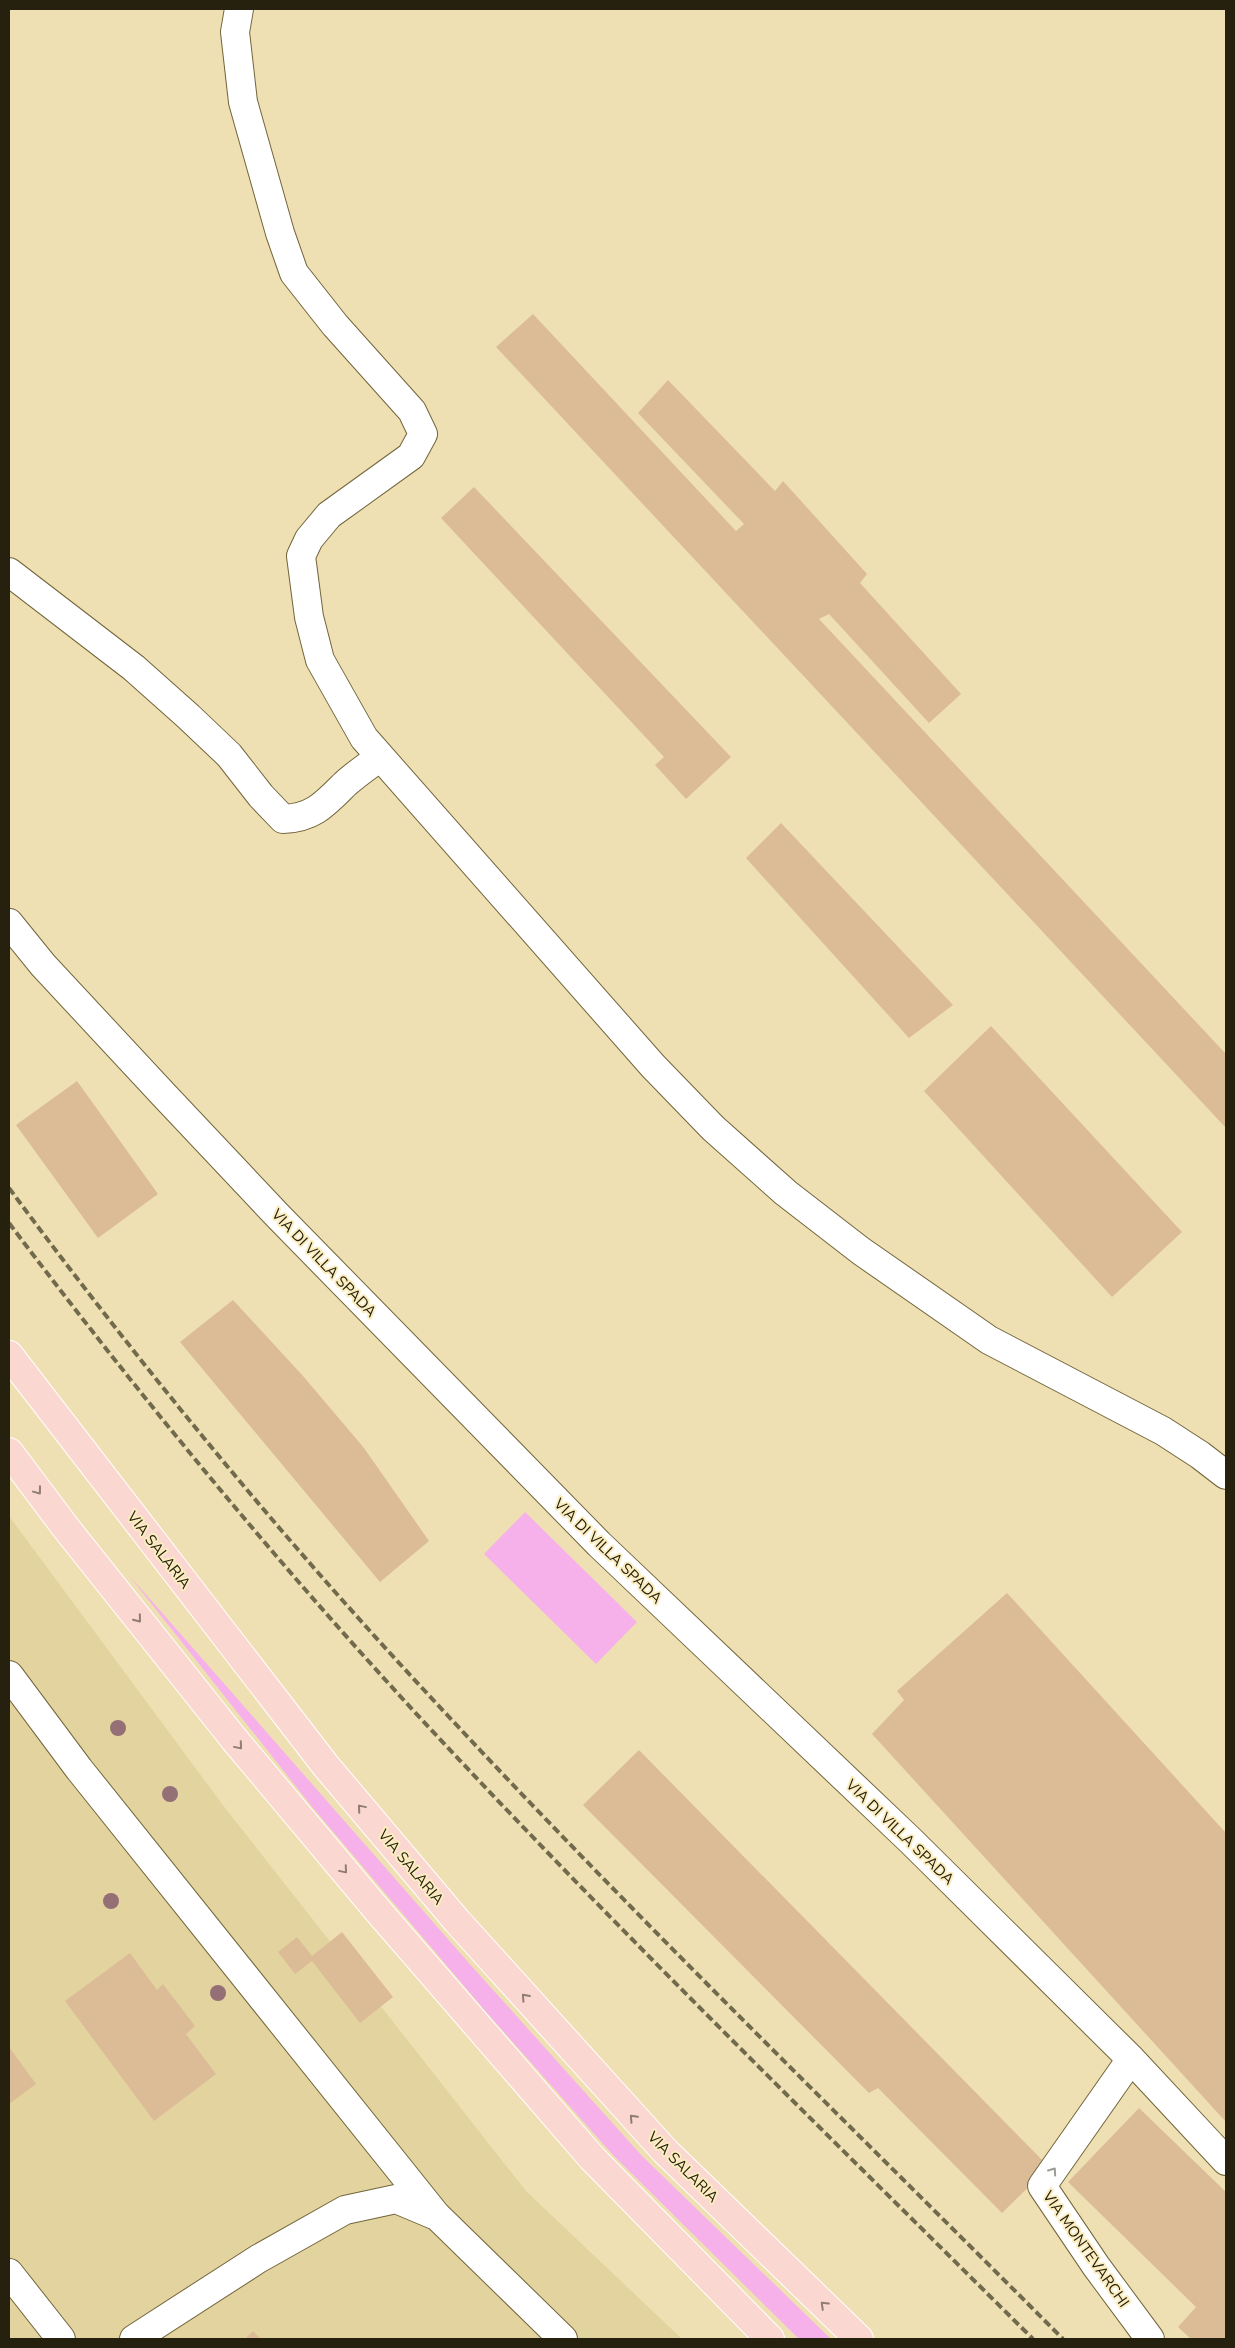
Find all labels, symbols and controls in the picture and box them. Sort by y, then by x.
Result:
street label: VIA DI VILLA SPADA [266,1204,381,1321]
one-way arrow [32,1485,41,1495]
street label: VIA DI VILLA SPADA [549,1493,666,1608]
street label: VIA SALARIA [122,1507,195,1593]
one-way arrow [132,1613,140,1622]
one-way arrow [234,1740,243,1749]
street label: VIA DI VILLA SPADA [841,1774,958,1889]
one-way arrow [358,1804,367,1813]
street label: VIA SALARIA [373,1824,448,1909]
one-way arrow [338,1864,347,1873]
one-way arrow [522,1993,531,2002]
one-way arrow [630,2114,639,2123]
street label: VIA SALARIA [642,2126,723,2207]
one-way arrow [1047,2167,1056,2177]
street label: VIA MONTEVARCHI [1038,2186,1134,2311]
one-way arrow [821,2302,830,2311]

